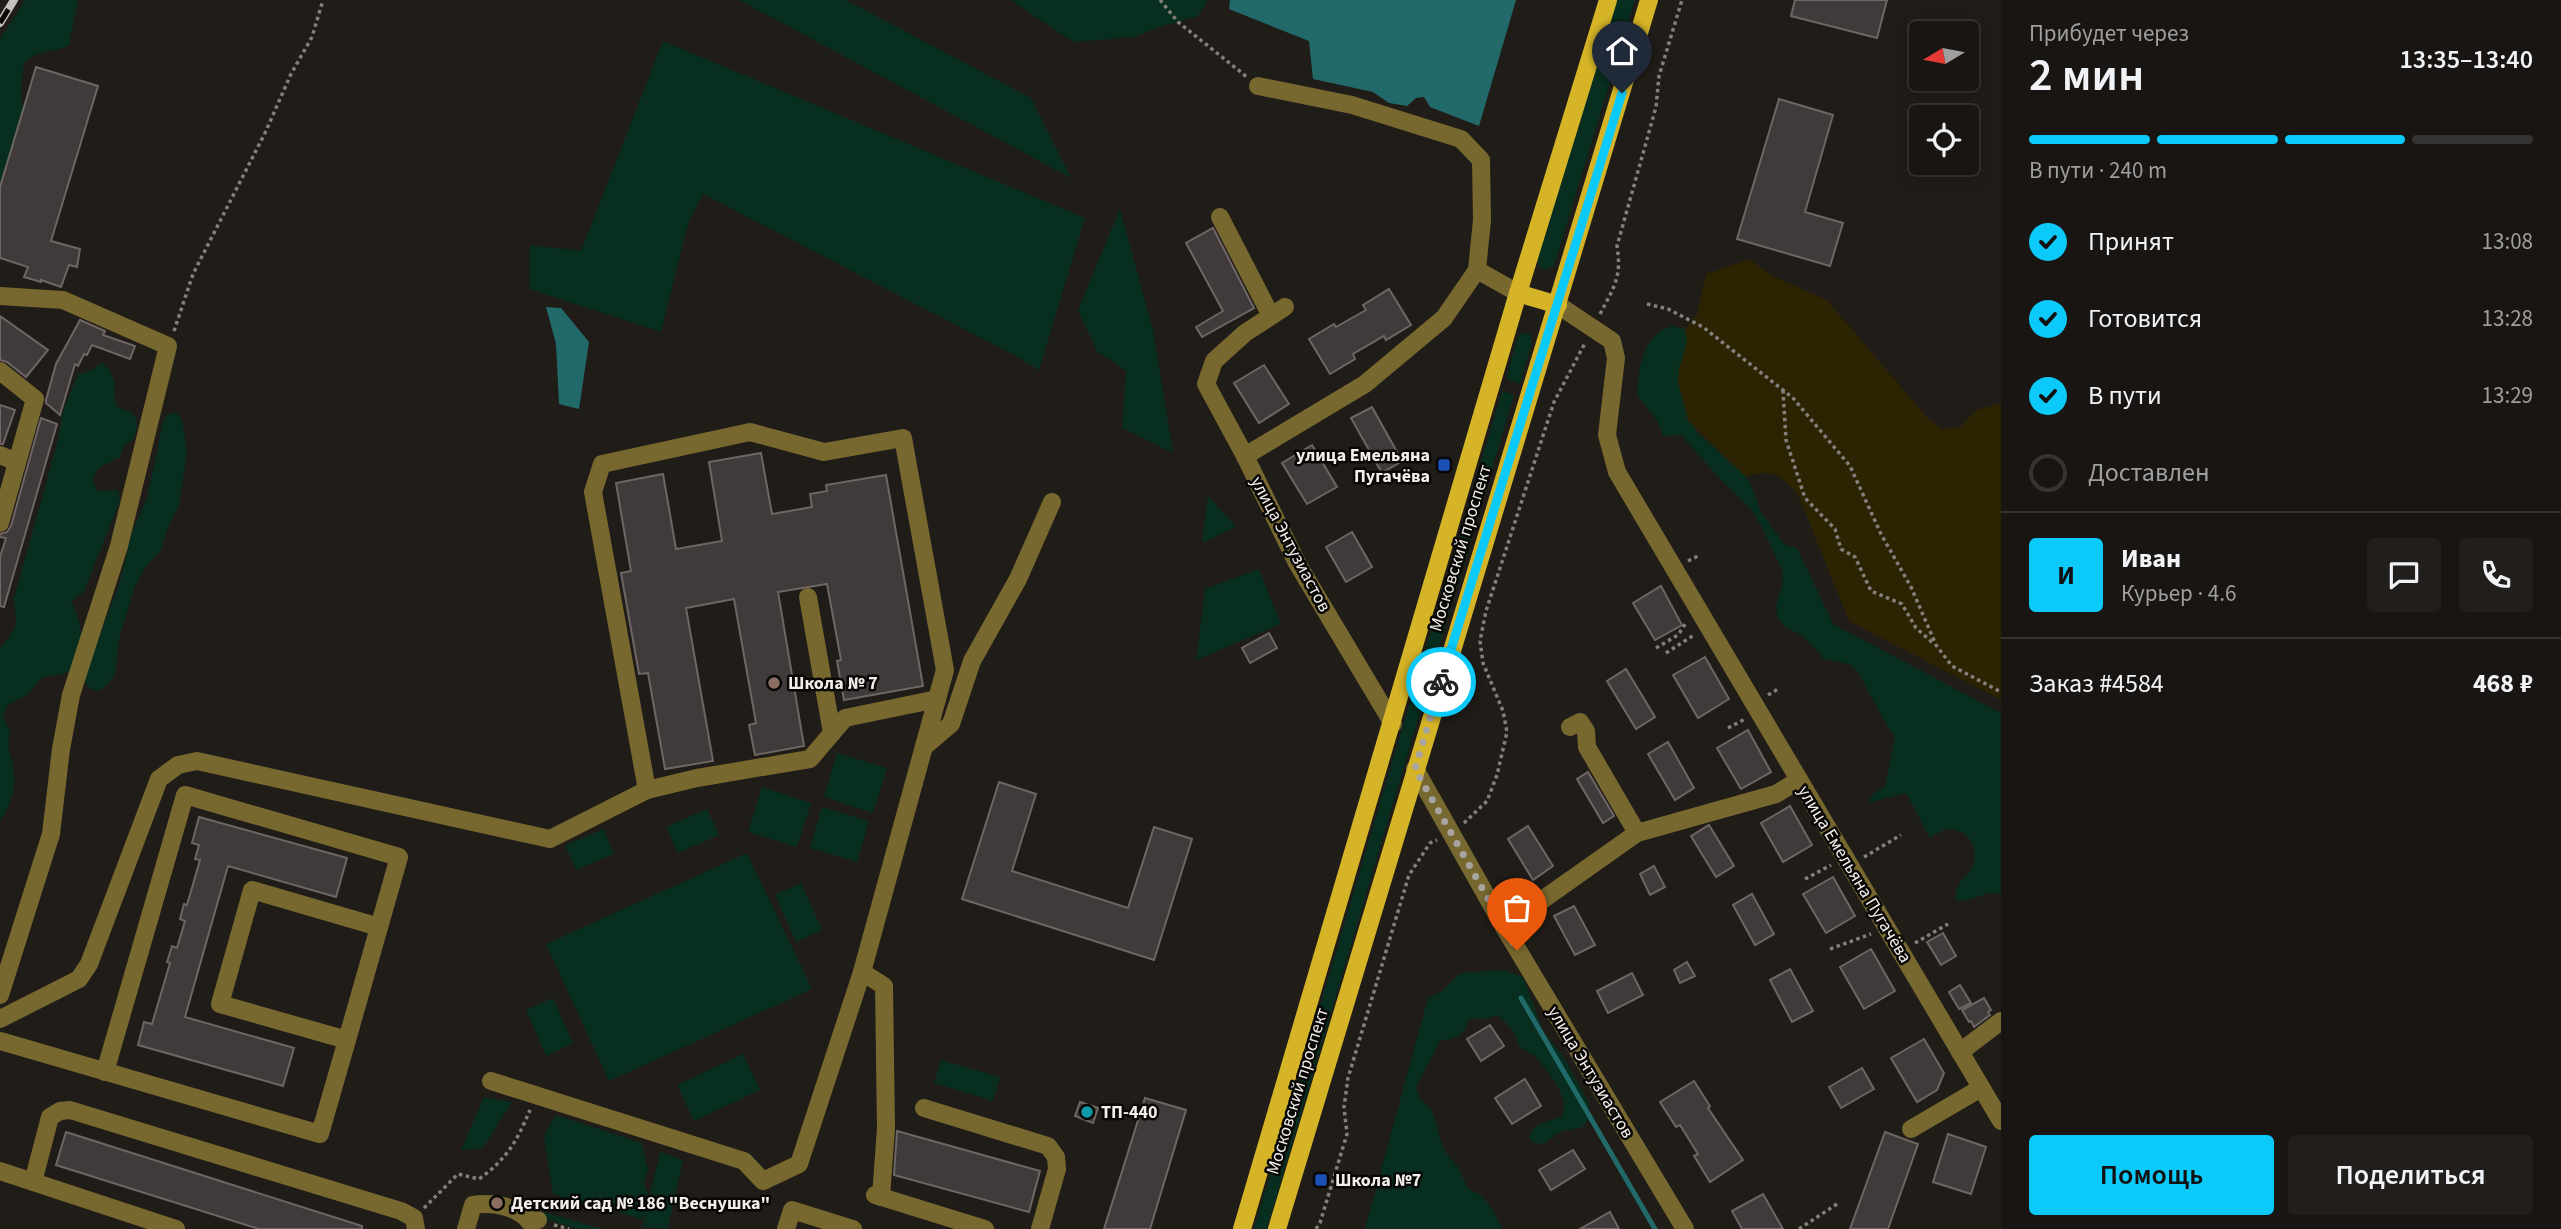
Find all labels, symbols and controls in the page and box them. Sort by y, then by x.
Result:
text: Прибудет через [2029,17,2189,50]
pin [1592,21,1652,93]
north arrow [1909,21,1979,91]
map controls [1909,21,1979,175]
icon: home [1603,32,1641,70]
text: 13:35–13:40 [2400,41,2533,78]
text: 2 мин [2029,43,2144,108]
button: locate [1909,105,1979,175]
text: В пути · 240 m [2029,154,2167,187]
icon: check [2029,223,2067,261]
text: Принят [2088,223,2174,260]
text: 13:08 [2482,225,2533,258]
icon: check [2029,300,2067,338]
text: Готовится [2088,300,2202,337]
text: 13:28 [2482,302,2533,335]
icon: check [2029,377,2067,415]
text: В пути [2088,377,2162,414]
text: 13:29 [2482,379,2533,412]
place label: улица Емельяна Пугачёва [1296,443,1430,489]
text: Доставлен [2088,454,2210,491]
marker: улица Емельяна Пугачёва [1436,457,1452,473]
street label: Московский проспект [1423,462,1498,635]
street label: улица Энтузиастов [1244,472,1337,616]
button: chat [2367,538,2441,612]
button: phone [2459,538,2533,612]
text: Иван [2121,540,2181,577]
text: И [2057,557,2075,594]
text: Курьер · 4.6 [2121,577,2236,610]
courier [1406,647,1476,717]
icon: bike [1422,663,1460,701]
text: Заказ #4584 [2029,665,2164,702]
text: 468 ₽ [2473,665,2533,702]
place label: Школа № 7 [788,671,878,696]
marker: Школа № 7 [766,675,782,691]
street label: улица Емельяна Пугачёва [1792,781,1918,968]
pin [1487,878,1547,950]
icon: bag [1498,889,1536,927]
street label: улица Энтузиастов [1541,1002,1640,1143]
street label: Московский проспект [1260,1005,1335,1178]
place label: ТП-440 [1101,1100,1157,1125]
marker: ТП-440 [1079,1104,1095,1120]
button: Помощь [2029,1135,2274,1215]
button: Поделиться [2288,1135,2533,1215]
place label: Школа №7 [1335,1168,1421,1193]
marker: Школа №7 [1313,1172,1329,1188]
place label: Детский сад № 186 "Веснушка" [511,1191,770,1216]
marker: Детский сад № 186 "Веснушка" [489,1195,505,1211]

